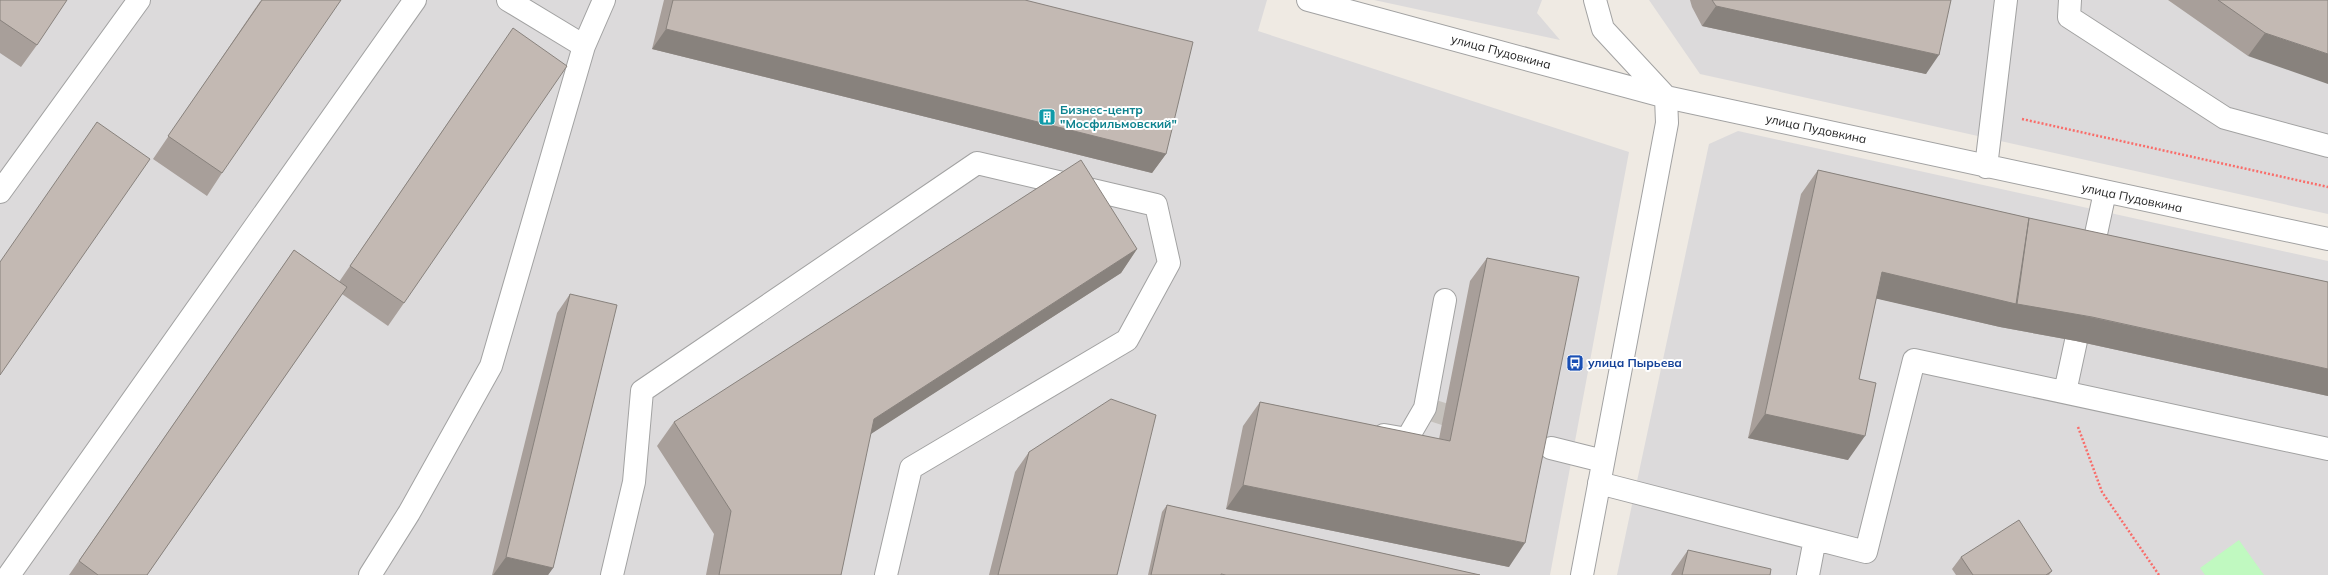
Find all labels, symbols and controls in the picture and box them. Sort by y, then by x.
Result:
street label: улица Пудовкина [1450,31,1553,72]
place label: Бизнес-центр "Мосфильмовский" [1060,102,1177,131]
building icon: Бизнес-центр "Мосфильмовский" [1037,107,1057,127]
street label: улица Пудовкина [1764,110,1868,147]
street label: улица Пудовкина [2080,179,2184,216]
bus stop icon: улица Пырьева [1565,353,1585,373]
place label: улица Пырьева [1588,355,1682,370]

